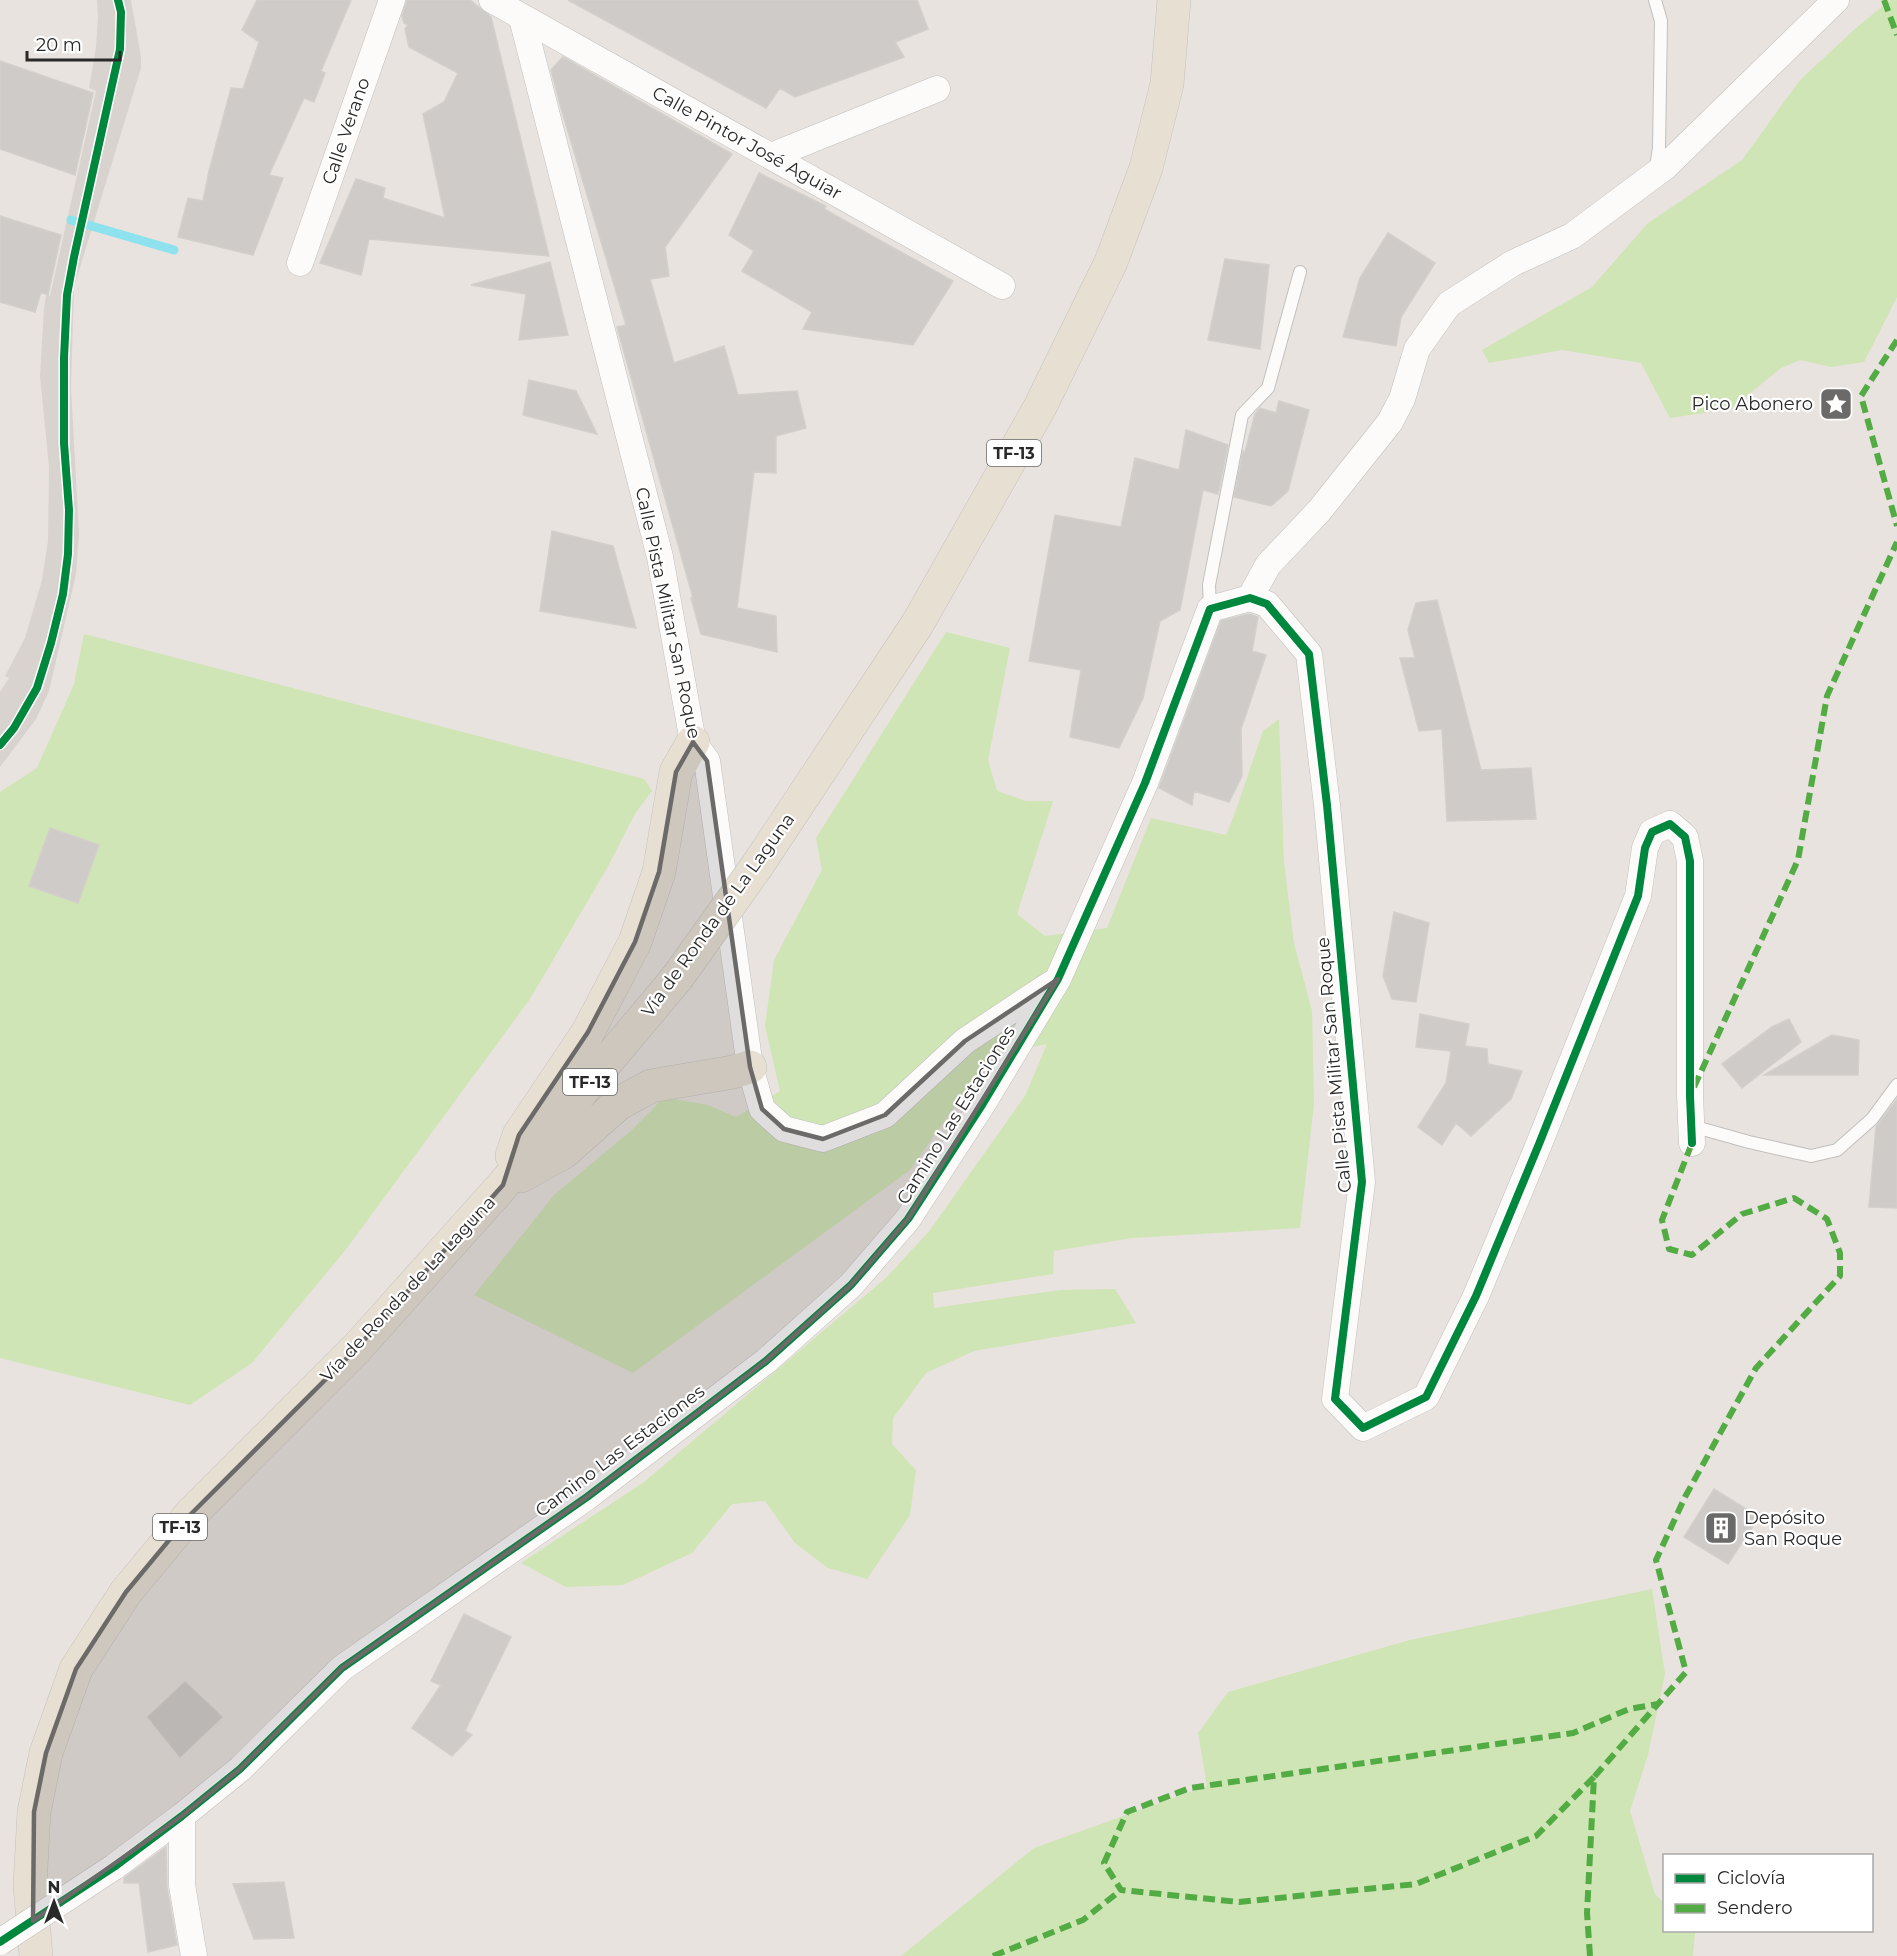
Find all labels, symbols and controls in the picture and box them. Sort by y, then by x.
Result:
scale bar [27,24,120,62]
text: 20 m [36,34,82,56]
street label: Calle Verano [317,75,375,187]
street label: Calle Pintor José Aguiar [648,82,846,204]
place icon: Pico Abonero [1818,386,1854,422]
place label: Pico Abonero [1692,393,1813,415]
road number: TF-13 [987,440,1041,466]
street label: Calle Pista Militar San Roque [631,485,705,741]
street label: Vía de Ronda de La Laguna [637,809,799,1021]
street label: Calle Pista Militar San Roque [1312,936,1356,1194]
street label: Camino Las Estaciones [892,1022,1020,1208]
road number: TF-13 [563,1069,617,1095]
street label: Vía de Ronda de La Laguna [316,1191,500,1387]
street label: Camino Las Estaciones [531,1380,709,1522]
place label: Depósito San Roque [1744,1507,1842,1550]
building icon: Depósito San Roque [1703,1510,1739,1546]
road number: TF-13 [153,1514,207,1540]
legend [1663,1854,1873,1932]
text: Ciclovía [1717,1867,1786,1889]
north arrow [24,1872,84,1932]
text: N [48,1878,60,1897]
text: Sendero [1717,1897,1792,1919]

